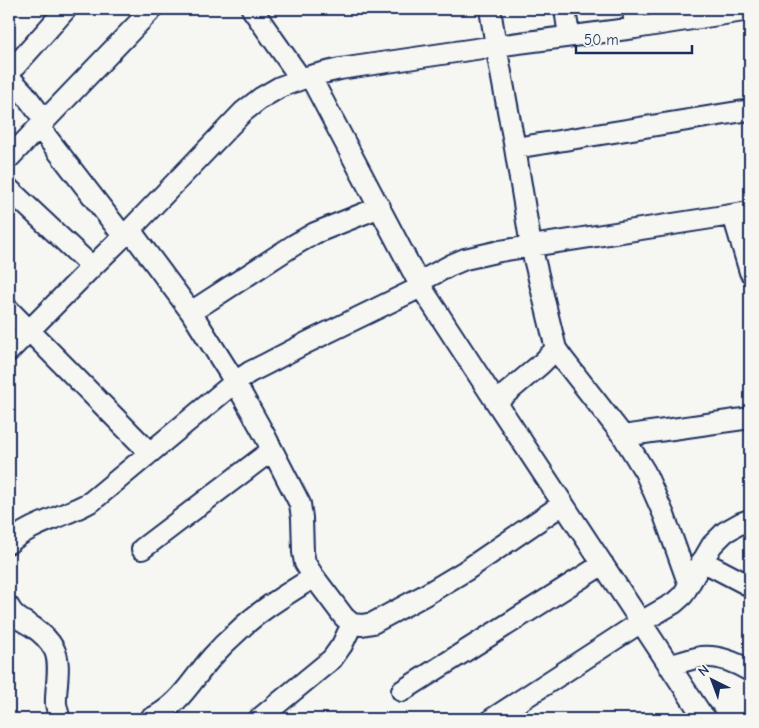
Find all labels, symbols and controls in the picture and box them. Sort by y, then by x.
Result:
scale bar [576,22,693,54]
text: 50 m [584,31,619,49]
north arrow [686,656,736,706]
text: N [695,661,713,680]

